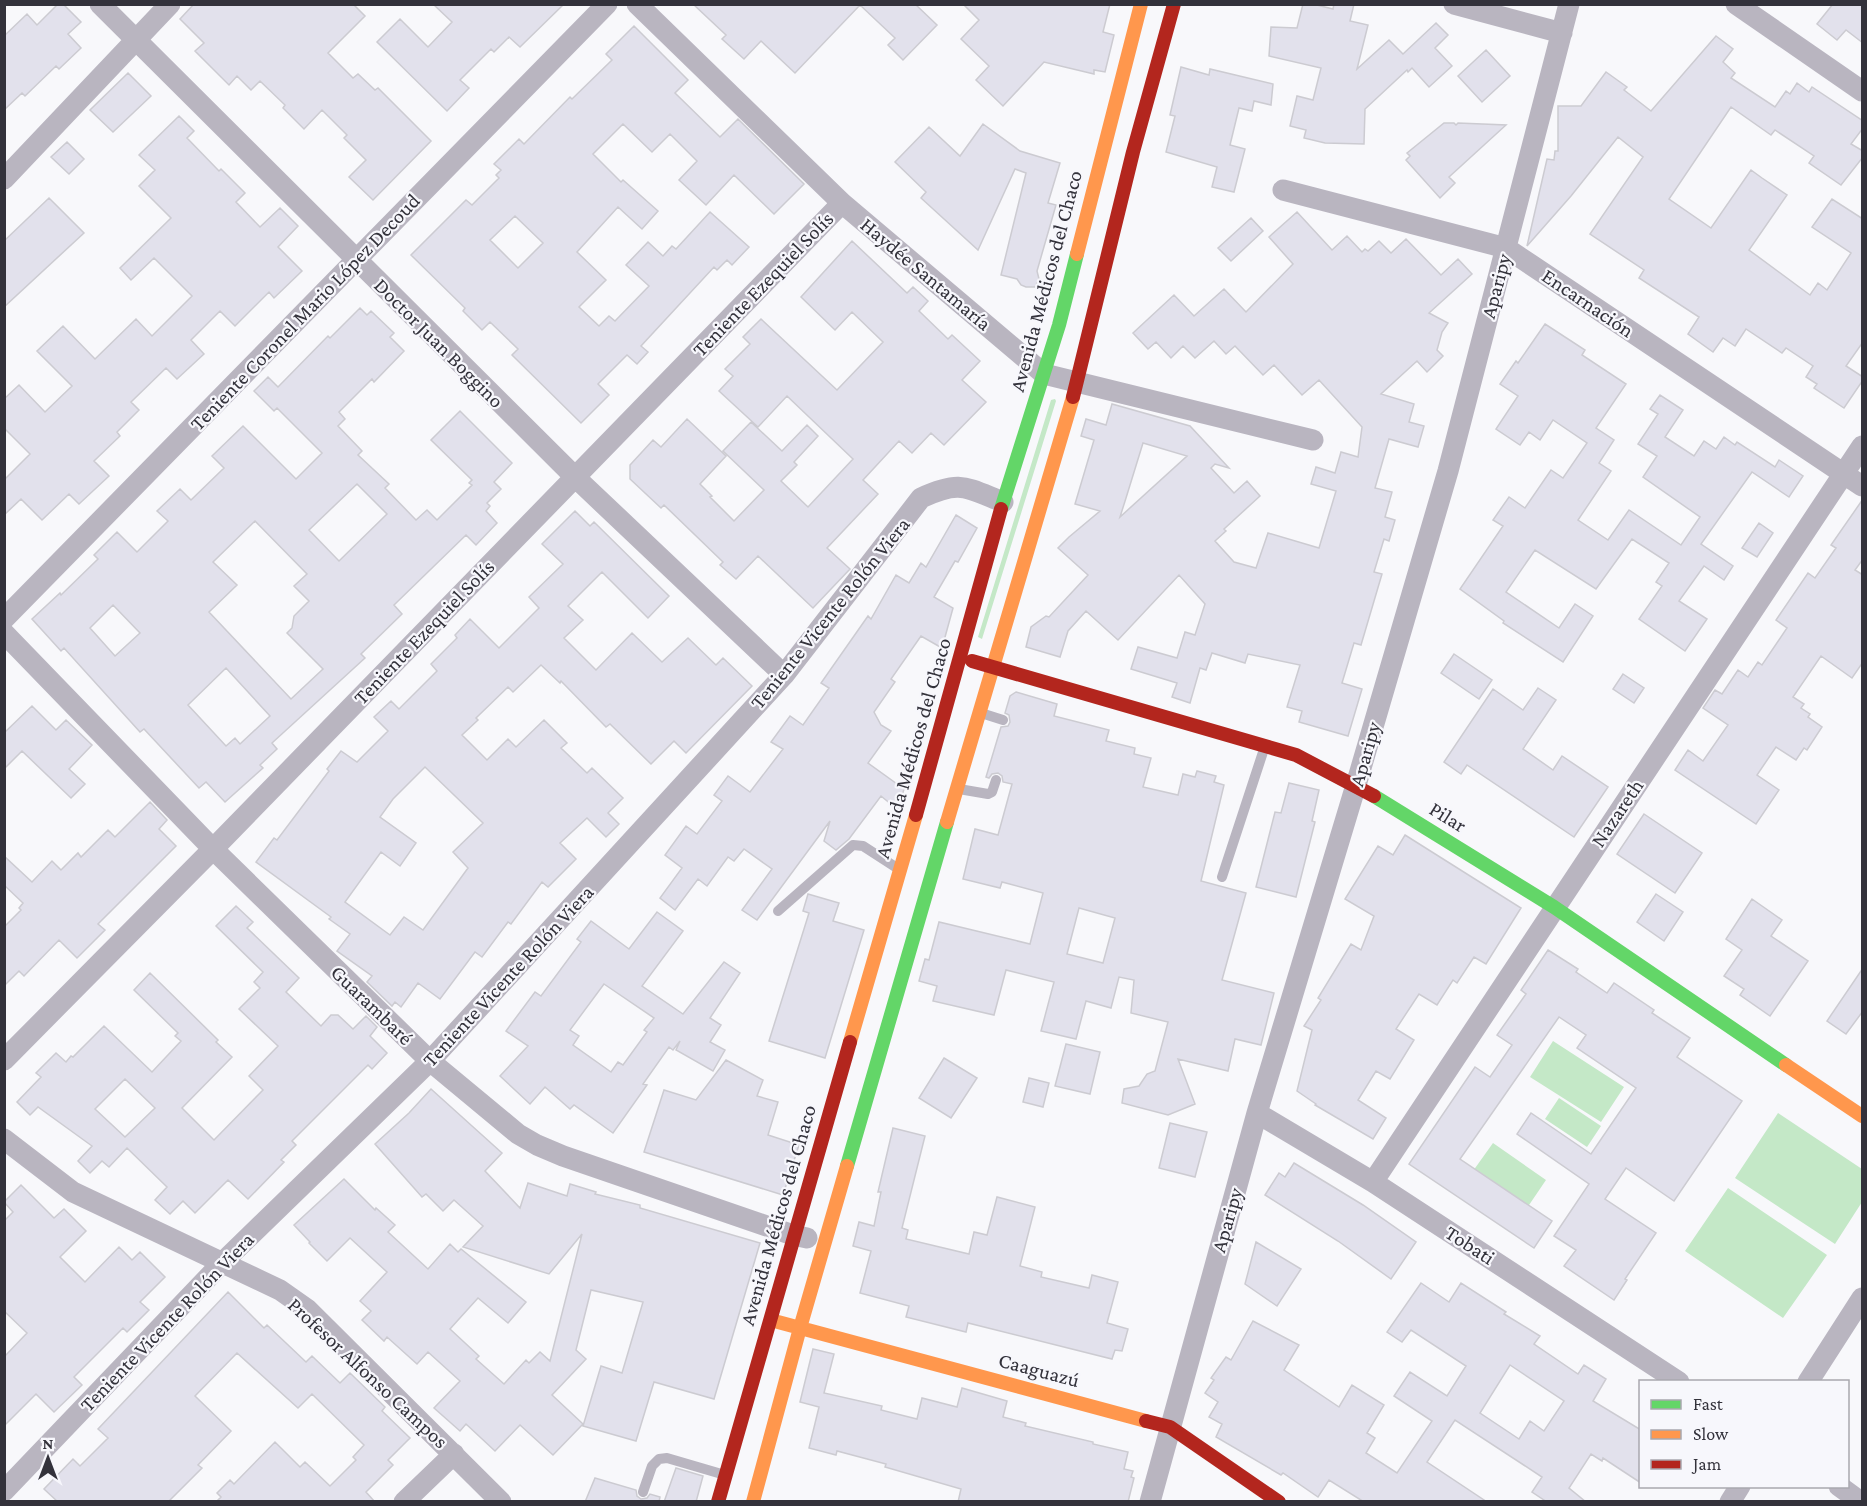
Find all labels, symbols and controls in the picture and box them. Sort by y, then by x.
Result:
street label: Avenida Médicos del Chaco [1005,168,1087,394]
street label: Teniente Coronel Mario López Decoud [185,189,425,435]
street label: Teniente Ezequiel Solís [688,207,838,361]
street label: Haydée Santamaría [856,212,996,336]
street label: Aparipy [1476,251,1516,321]
street label: Encarnación [1538,264,1638,342]
street label: Doctor Juan Boggino [369,273,509,413]
street label: Teniente Vicente Rolón Viera [745,512,915,714]
street label: Teniente Ezequiel Solís [349,555,499,709]
street label: Avenida Médicos del Chaco [870,635,956,861]
street label: Aparipy [1344,719,1386,789]
street label: Nazareth [1586,775,1648,851]
street label: Pilar [1425,797,1471,838]
street label: Teniente Vicente Rolón Viera [418,880,599,1072]
street label: Guarambaré [326,960,418,1050]
street label: Avenida Médicos del Chaco [735,1102,821,1328]
street label: Aparipy [1206,1185,1248,1255]
street label: Tobati [1441,1220,1500,1270]
street label: Teniente Vicente Rolón Viera [75,1227,259,1416]
street label: Profesor Alfonso Campos [283,1293,453,1453]
street label: Caaguazú [996,1348,1082,1392]
legend [1639,1380,1849,1488]
text: Fast [1693,1394,1724,1414]
text: Slow [1693,1424,1729,1444]
north arrow [18,1428,78,1488]
text: N [43,1435,54,1452]
text: Jam [1691,1454,1722,1474]

